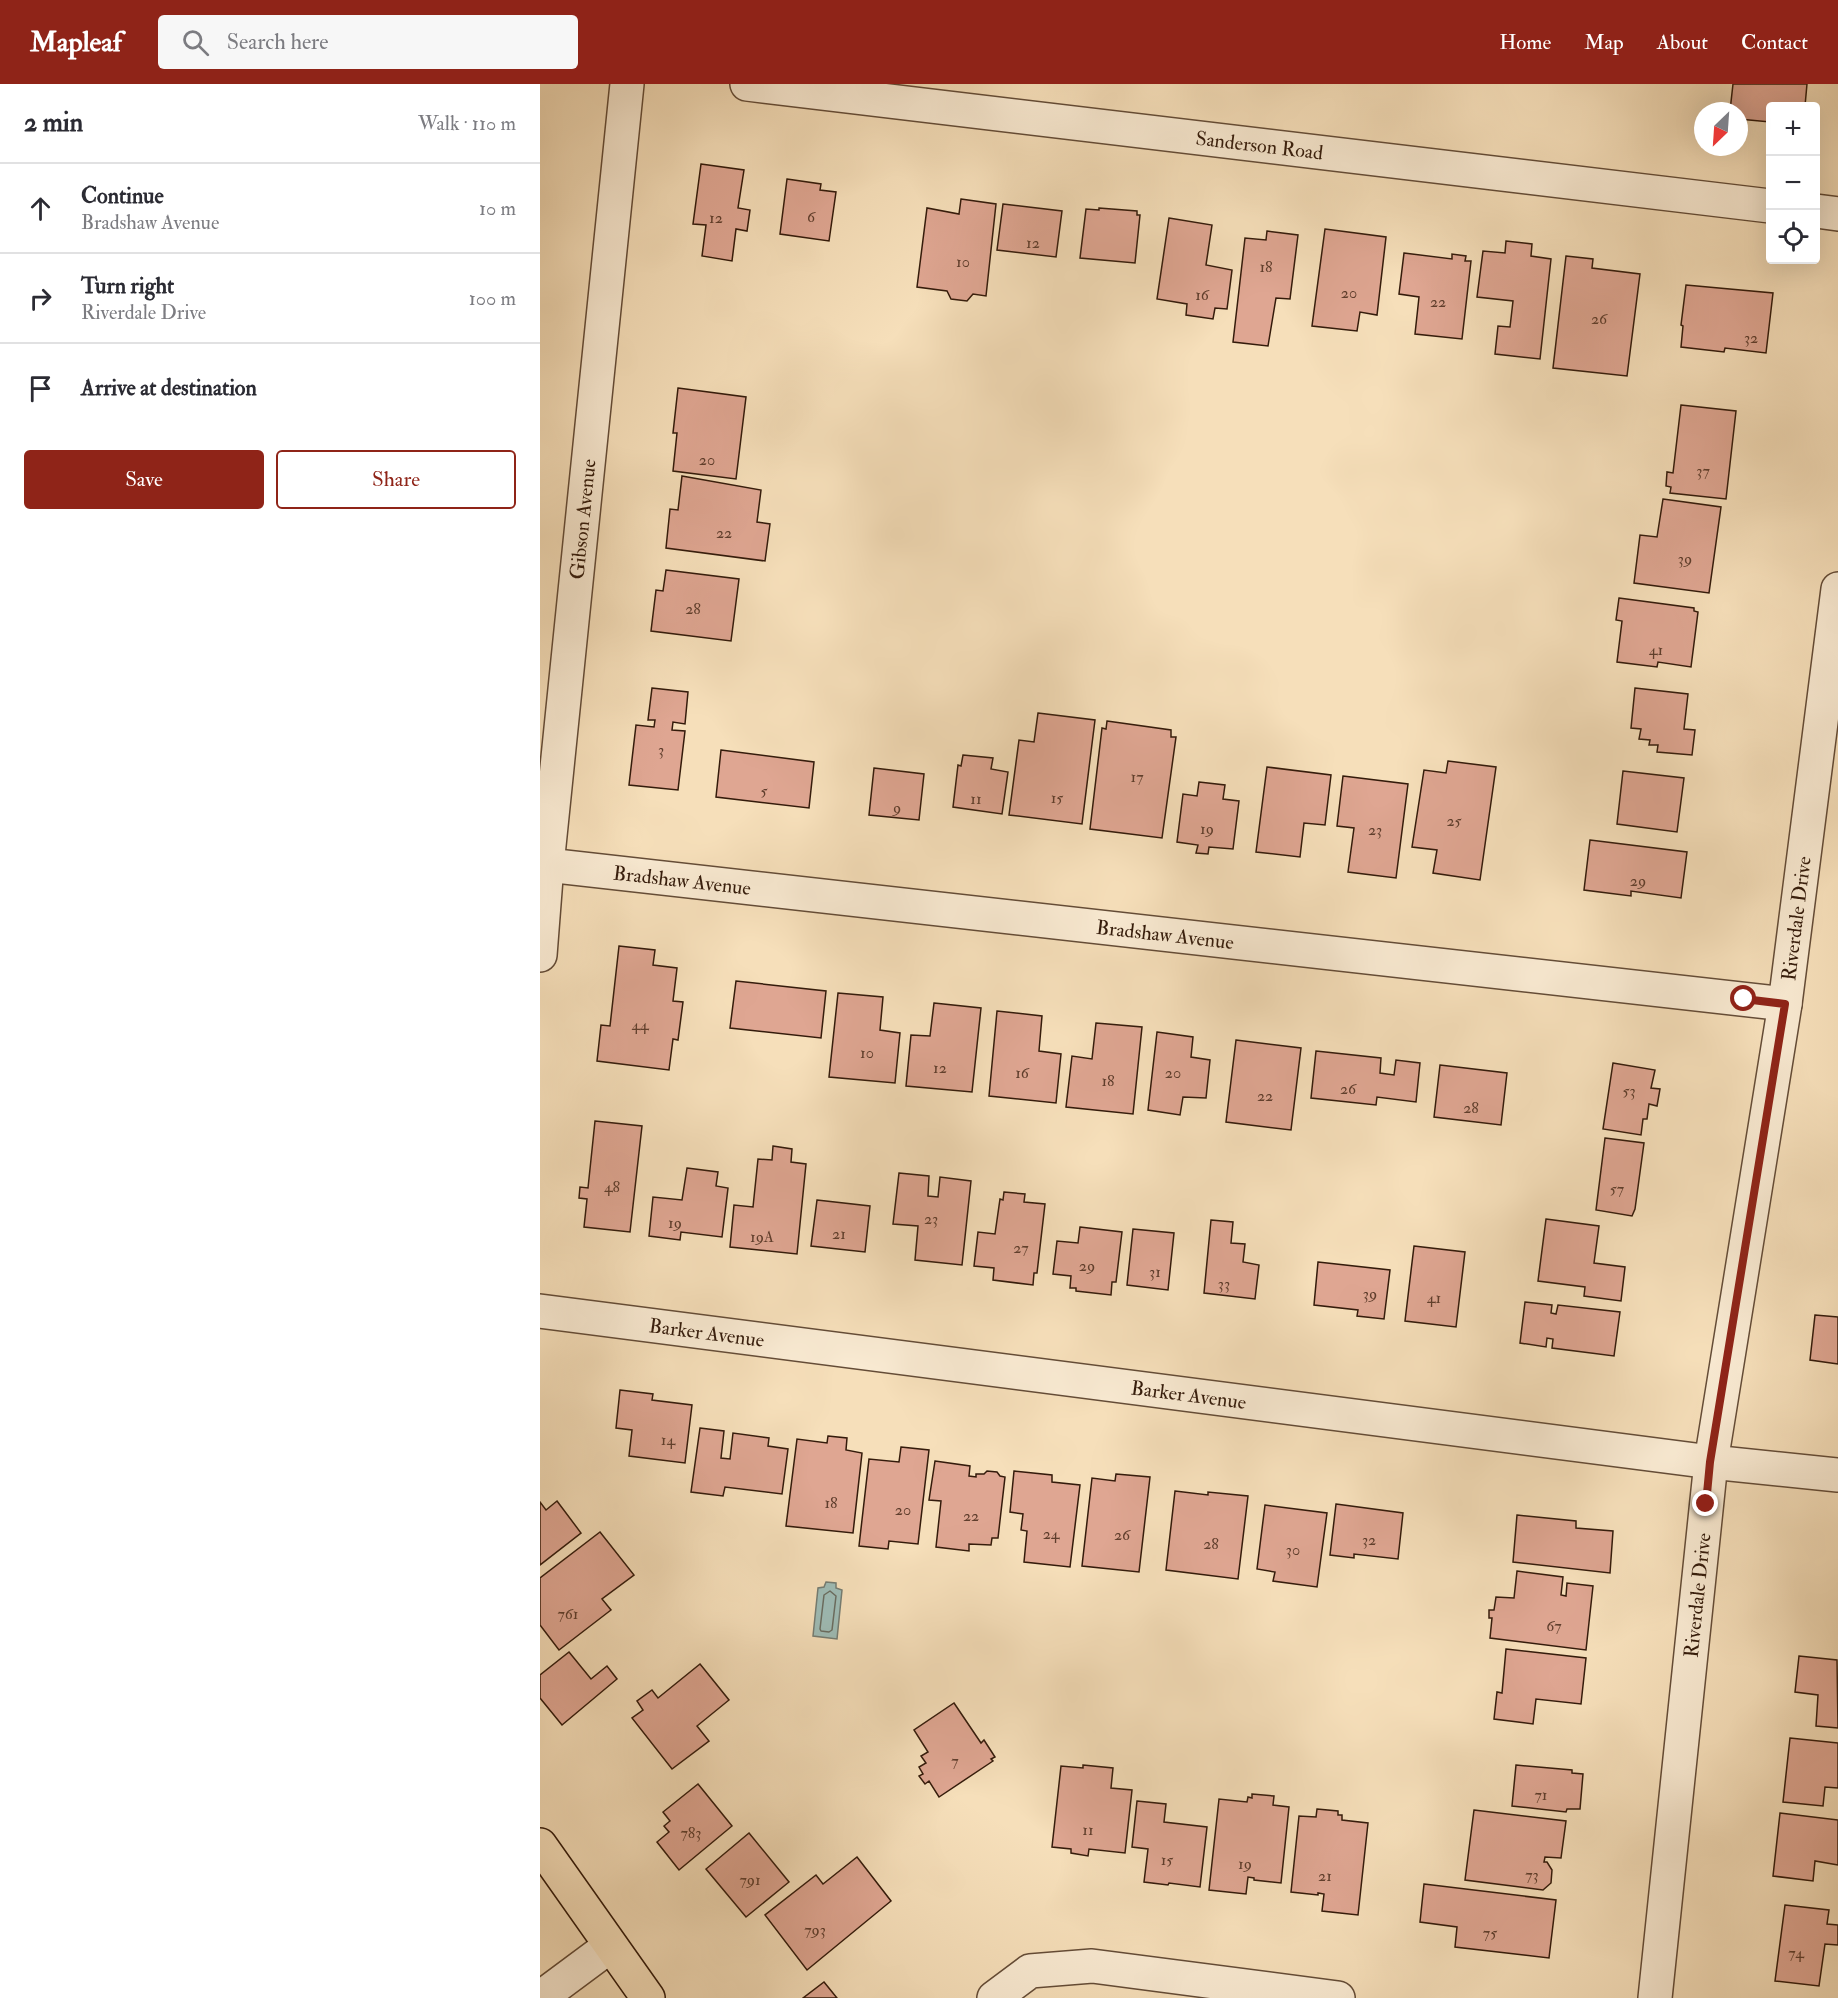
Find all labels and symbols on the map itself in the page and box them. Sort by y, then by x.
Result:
north arrow [1694,102,1748,156]
street label: Sanderson Road [1194,126,1325,166]
house number: 6 [807,207,816,227]
house number: 12 [709,208,723,228]
house number: 12 [1026,233,1040,253]
house number: 10 [956,252,970,272]
house number: 18 [1259,257,1273,277]
house number: 20 [1341,283,1357,303]
house number: 16 [1195,285,1210,305]
house number: 22 [1430,292,1446,312]
house number: 26 [1591,309,1608,329]
house number: 32 [1744,328,1758,348]
house number: 20 [699,450,715,470]
street label: Gibson Avenue [564,458,602,581]
house number: 37 [1696,461,1710,481]
house number: 22 [716,523,732,543]
house number: 39 [1678,549,1692,569]
house number: 28 [685,599,701,619]
house number: 41 [1649,640,1663,660]
house number: 3 [658,740,664,760]
house number: 17 [1130,767,1144,787]
house number: 5 [760,781,768,801]
house number: 15 [1051,788,1063,808]
house number: 11 [970,789,982,809]
house number: 9 [892,798,901,818]
house number: 25 [1446,811,1462,831]
house number: 19 [1200,819,1214,839]
house number: 23 [1368,820,1382,840]
street label: Riverdale Drive [1776,855,1817,982]
street label: Bradshaw Avenue [612,861,752,901]
house number: 29 [1630,871,1646,891]
street label: Bradshaw Avenue [1095,915,1235,955]
route start [1730,985,1756,1011]
house number: 44 [631,1015,650,1035]
house number: 10 [860,1043,874,1063]
house number: 12 [933,1058,947,1078]
house number: 16 [1015,1063,1030,1083]
house number: 20 [1165,1063,1181,1083]
house number: 18 [1101,1071,1115,1091]
house number: 26 [1340,1079,1357,1099]
house number: 53 [1622,1081,1636,1101]
house number: 22 [1257,1086,1273,1106]
house number: 28 [1463,1098,1479,1118]
house number: 48 [604,1177,621,1197]
house number: 57 [1610,1179,1625,1199]
house number: 23 [924,1209,938,1229]
house number: 19 [668,1213,682,1233]
house number: 21 [832,1224,846,1244]
house number: 19A [750,1227,774,1247]
house number: 27 [1013,1238,1029,1258]
house number: 29 [1079,1256,1095,1276]
house number: 31 [1149,1262,1161,1282]
house number: 33 [1218,1274,1230,1294]
house number: 39 [1363,1284,1377,1304]
house number: 41 [1427,1288,1441,1308]
street label: Barker Avenue [647,1313,766,1353]
street label: Barker Avenue [1129,1375,1248,1415]
house number: 14 [661,1430,677,1450]
route end [1692,1490,1718,1516]
house number: 18 [824,1493,838,1513]
house number: 20 [895,1500,911,1520]
house number: 22 [963,1506,979,1526]
house number: 24 [1043,1524,1061,1544]
house number: 26 [1114,1525,1131,1545]
house number: 32 [1362,1530,1376,1550]
street label: Riverdale Drive [1679,1532,1717,1659]
house number: 28 [1203,1534,1219,1554]
house number: 30 [1286,1540,1300,1560]
house number: 761 [557,1604,579,1624]
house number: 67 [1546,1616,1562,1636]
house number: 7 [951,1751,959,1771]
house number: 71 [1534,1785,1548,1805]
house number: 11 [1082,1820,1094,1840]
house number: 783 [681,1823,702,1843]
house number: 15 [1161,1850,1173,1870]
house number: 19 [1238,1854,1252,1874]
house number: 73 [1525,1865,1539,1885]
house number: 21 [1318,1866,1332,1886]
house number: 791 [739,1870,761,1890]
house number: 793 [804,1920,826,1940]
house number: 75 [1483,1923,1497,1943]
house number: 74 [1788,1943,1805,1963]

